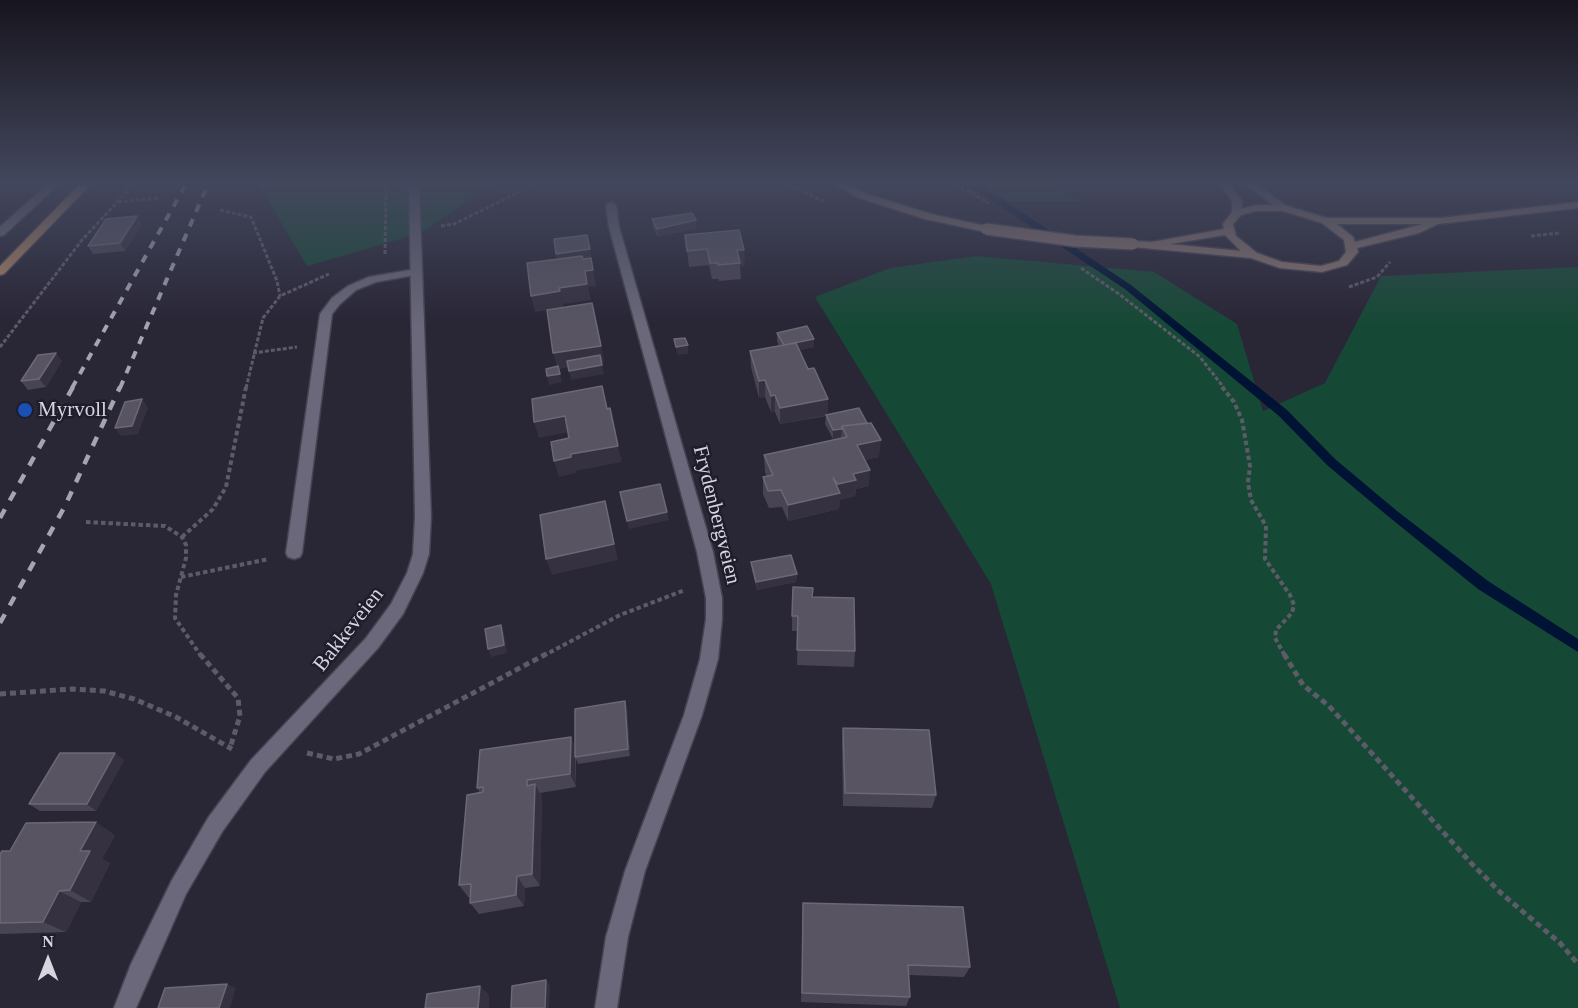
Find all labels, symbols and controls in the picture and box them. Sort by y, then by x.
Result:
place label: Myrvoll [38,397,107,423]
marker: Myrvoll [16,401,34,419]
street label: Frydenbergveien [687,443,745,587]
street label: Bakkeveien [309,583,389,677]
north arrow [18,930,78,990]
text: N [42,933,54,950]

